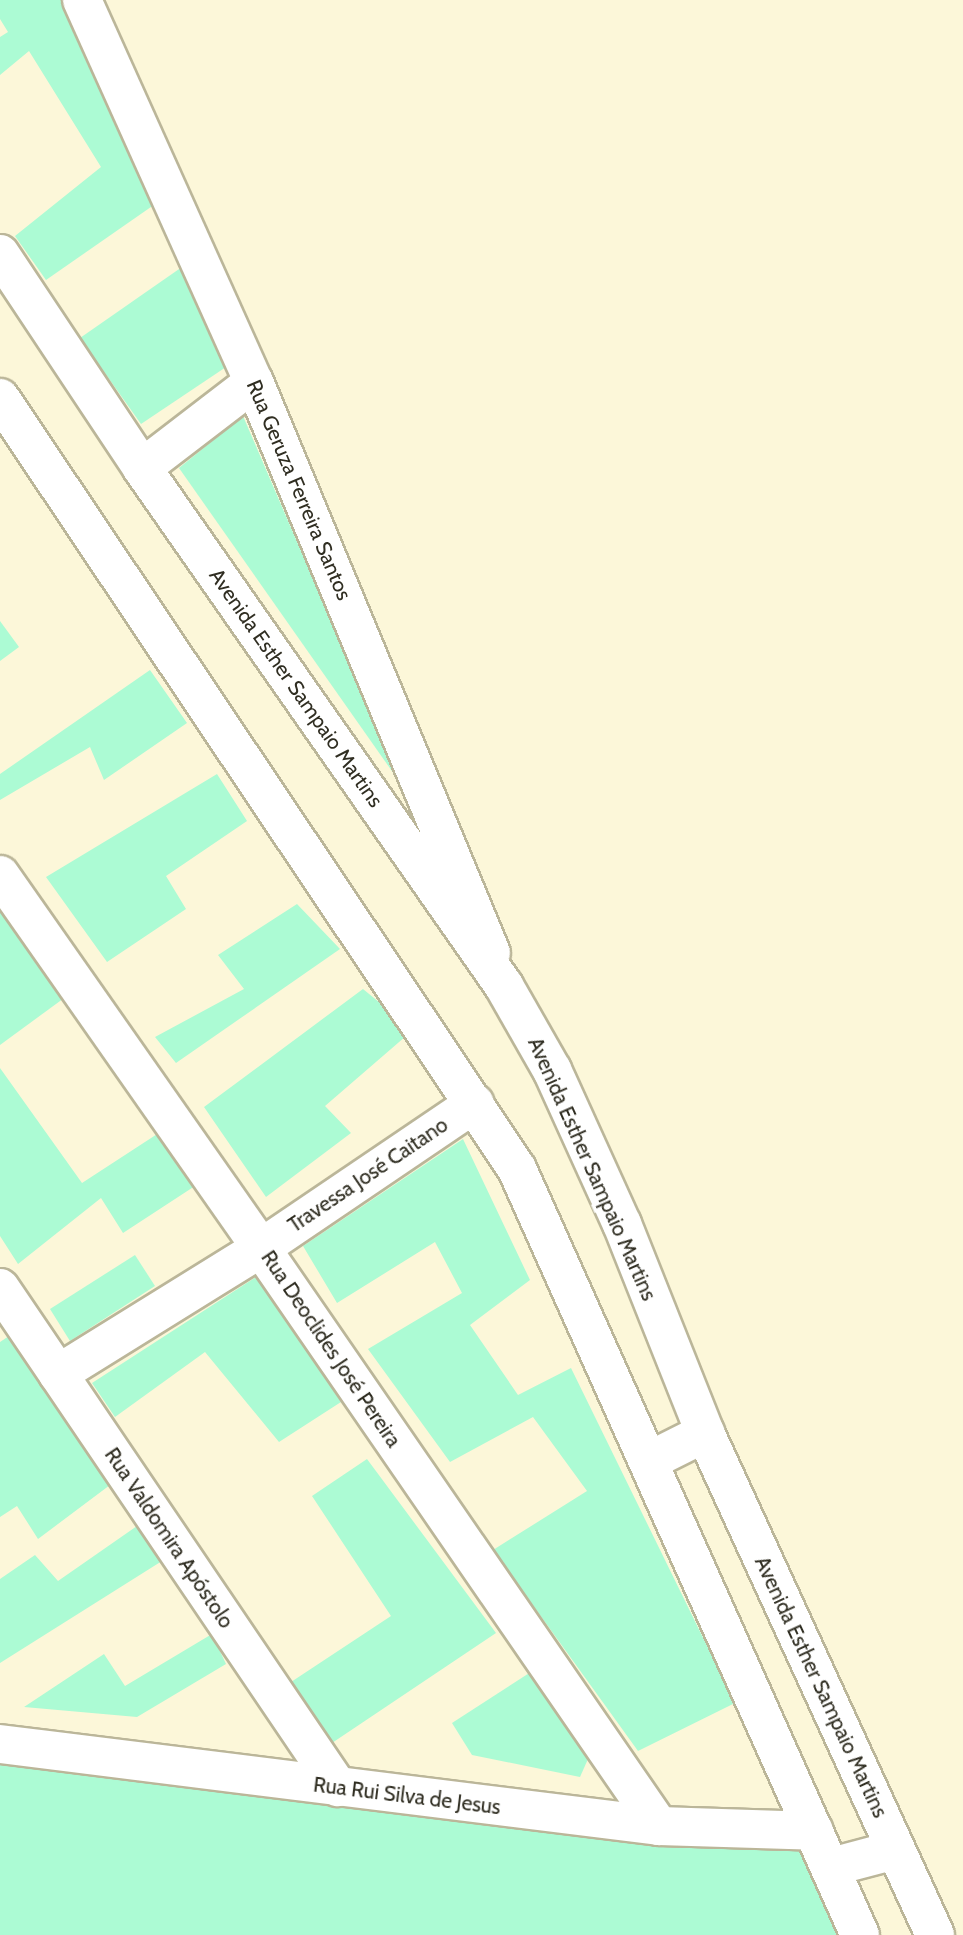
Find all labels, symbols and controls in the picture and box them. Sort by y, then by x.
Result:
street label: Rua Geruza Ferreira Santos [241,376,357,604]
street label: Avenida Esther Sampaio Martins [204,564,388,812]
street label: Avenida Esther Sampaio Martins [522,1034,662,1304]
street label: Travessa José Caitano [283,1112,453,1238]
street label: Rua Deoclides José Pereira [256,1246,406,1452]
street label: Rua Valdomira Apóstolo [99,1443,239,1633]
street label: Avenida Esther Sampaio Martins [749,1552,893,1822]
street label: Rua Rui Silva de Jesus [312,1772,502,1820]

